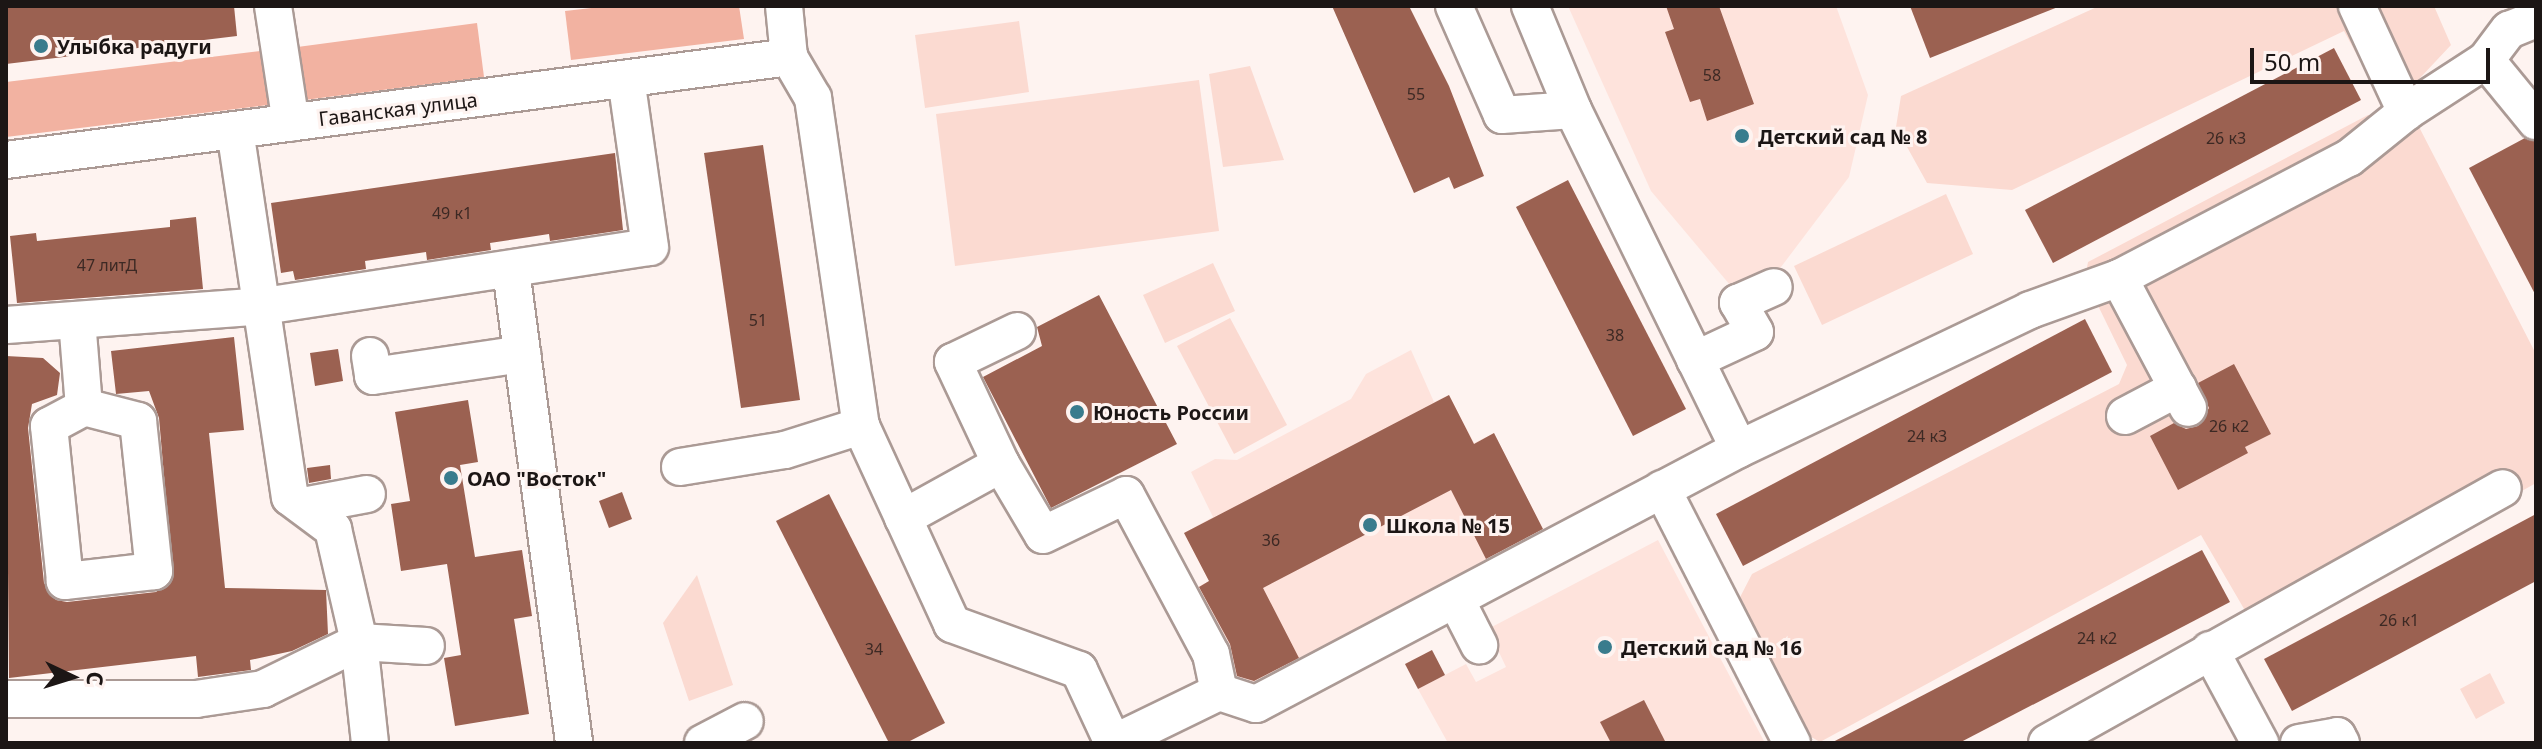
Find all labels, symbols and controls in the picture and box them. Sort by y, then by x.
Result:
scale bar [2254,32,2494,82]
place label: Улыбка радуги [57,34,212,58]
marker: Улыбка радуги [32,37,50,55]
text: 50 m [2264,45,2320,78]
house number: 58 [1703,65,1721,85]
house number: 55 [1407,84,1425,104]
street label: Гаванская улица [317,87,479,131]
place label: Детский сад № 8 [1758,124,1927,148]
marker: Детский сад № 8 [1733,127,1751,145]
house number: 26 к3 [2206,128,2246,148]
house number: 49 к1 [432,203,472,223]
house number: 47 литД [77,255,137,275]
house number: 51 [749,310,767,330]
house number: 38 [1606,325,1624,345]
place label: Юность России [1093,400,1249,424]
marker: Юность России [1068,403,1086,421]
house number: 26 к2 [2209,416,2249,436]
house number: 24 к3 [1907,426,1947,446]
place label: ОАО "Восток" [467,466,606,490]
marker: ОАО "Восток" [442,469,460,487]
place label: Школа № 15 [1386,513,1510,537]
marker: Школа № 15 [1361,516,1379,534]
house number: 36 [1262,530,1280,550]
house number: 26 к1 [2379,610,2419,630]
house number: 24 к2 [2077,628,2117,648]
place label: Детский сад № 16 [1621,635,1802,659]
north arrow [32,637,112,717]
marker: Детский сад № 16 [1596,638,1614,656]
house number: 34 [865,639,883,659]
text: С [80,671,111,687]

